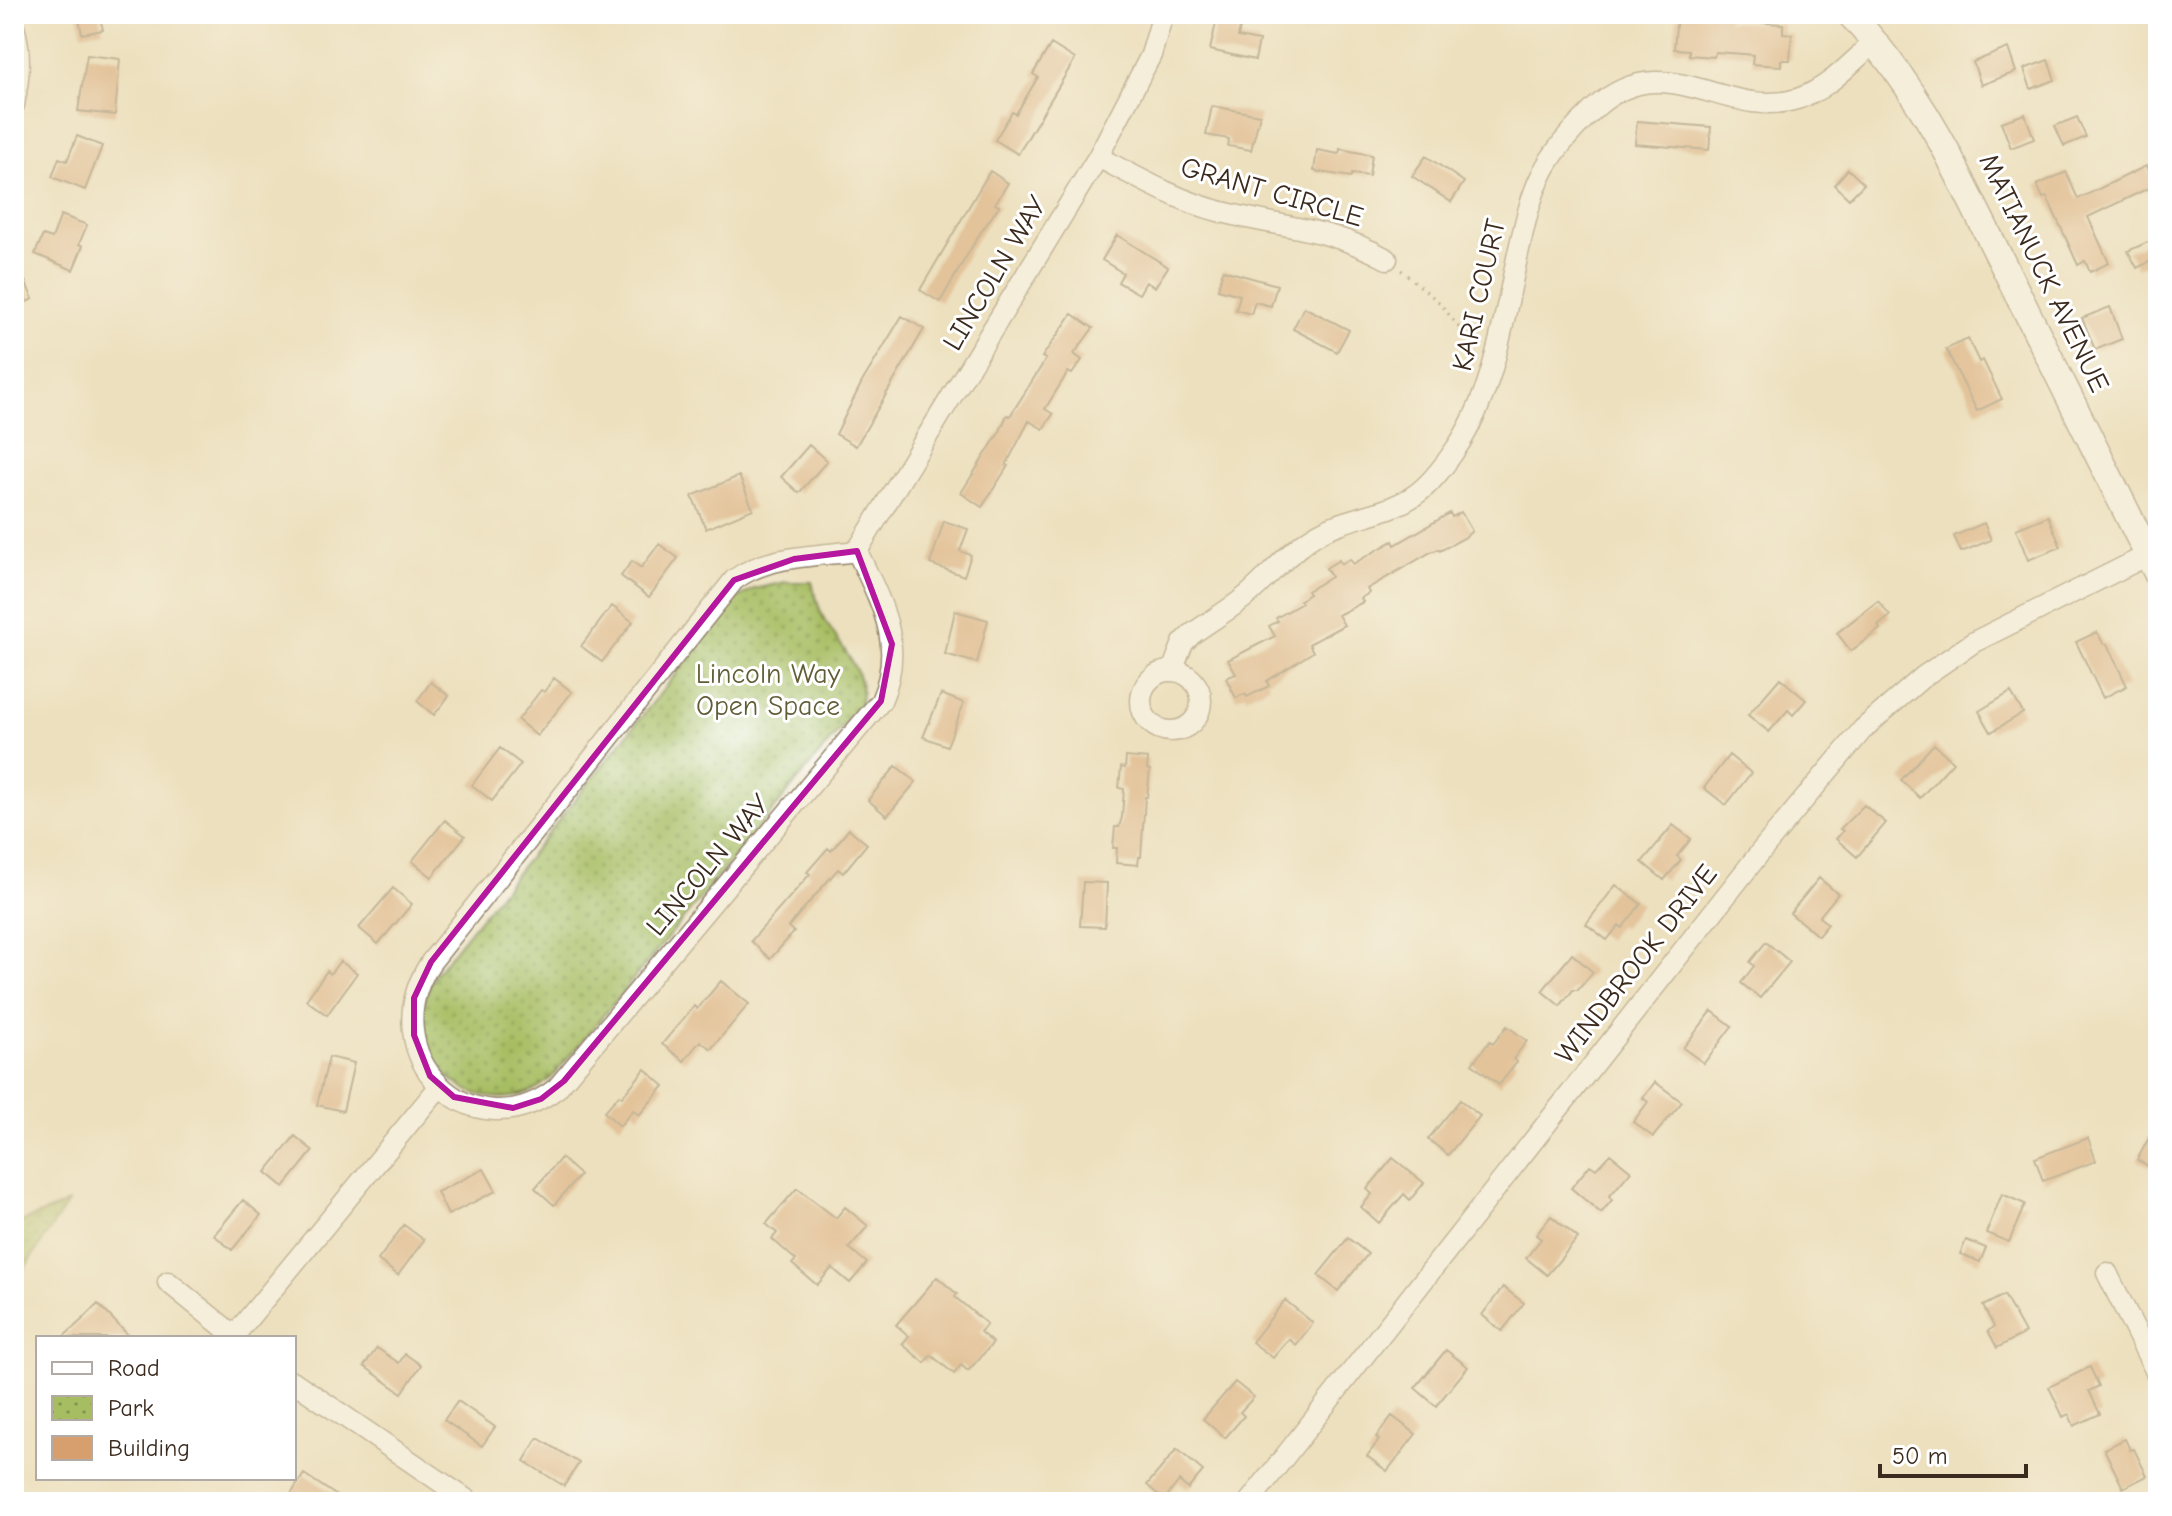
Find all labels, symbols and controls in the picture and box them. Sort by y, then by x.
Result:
street label: MATIANUCK AVENUE [1972,149,2116,397]
street label: GRANT CIRCLE [1177,151,1367,233]
street label: LINCOLN WAY [936,190,1054,356]
street label: KARI COURT [1446,216,1512,374]
park label: Lincoln Way Open Space [696,658,841,722]
street label: LINCOLN WAY [640,788,777,942]
street label: WINDBROOK DRIVE [1548,858,1724,1070]
legend [36,1336,296,1480]
text: Road [108,1354,160,1382]
text: Park [108,1394,154,1422]
scale bar [1880,1428,2026,1478]
text: Building [108,1434,190,1462]
text: 50 m [1892,1442,1948,1470]

